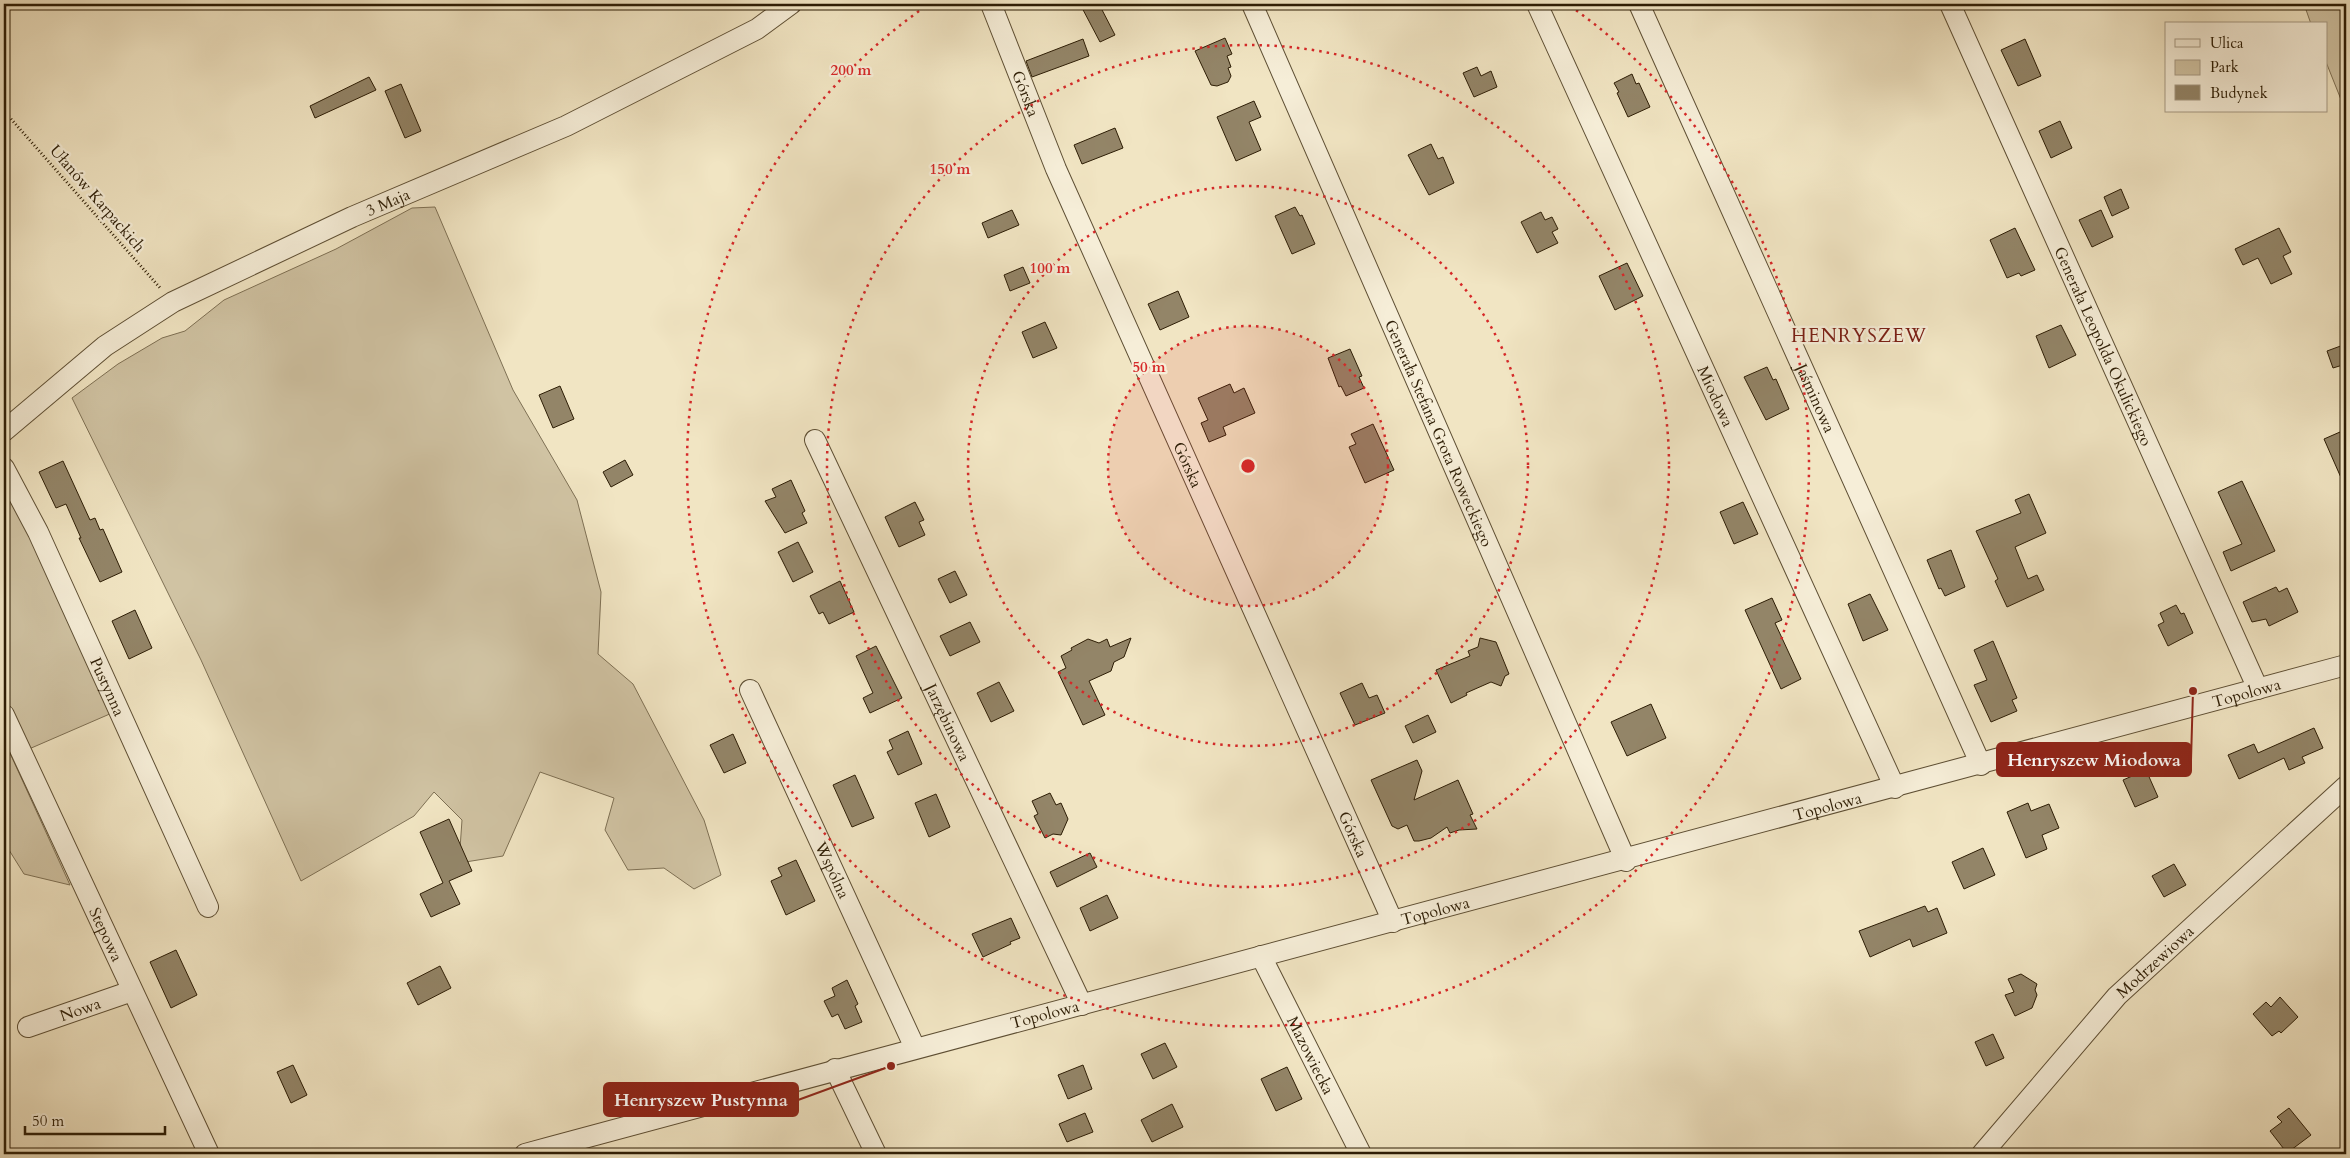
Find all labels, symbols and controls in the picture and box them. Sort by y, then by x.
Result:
legend [2165,22,2328,112]
text: Ulica [2210,33,2244,53]
text: Park [2210,57,2239,77]
text: 200 m [831,60,872,80]
street label: Górska [1006,67,1044,120]
text: Budynek [2210,83,2268,103]
street label: Ułanów Karpackich [44,140,150,257]
text: 150 m [930,159,971,179]
street label: 3 Maja [363,184,414,222]
street label: Generała Leopolda Okulickiego [2048,243,2157,450]
text: 100 m [1030,258,1071,278]
street label: Generała Stefana Grota Roweckiego [1379,316,1498,551]
district label: HENRYSZEW [1791,323,1927,349]
text: 50 m [1132,357,1166,377]
street label: Jaśminowa [1789,359,1840,436]
street label: Miodowa [1692,362,1739,431]
street label: Górska [1167,438,1207,491]
centre of rings [1239,457,1257,475]
street label: Pustynna [84,654,130,720]
street label: Topolowa [2210,674,2283,713]
street label: Jarzębinowa [919,678,975,765]
callout: Henryszew Miodowa [1997,743,2191,776]
text: Henryszew Miodowa [2007,748,2181,773]
street label: Topolowa [1791,787,1864,827]
street label: Górska [1333,808,1373,861]
street label: Wspólna [809,837,855,902]
street label: Topolowa [1399,892,1472,931]
street label: Stepowa [83,904,128,965]
street label: Modrzewiowa [2112,921,2199,1003]
street label: Nowa [57,993,104,1027]
street label: Topolowa [1008,995,1081,1035]
street label: Mazowiecka [1281,1013,1339,1099]
callout: Henryszew Pustynna [604,1083,798,1116]
text: Henryszew Pustynna [614,1088,788,1113]
scale bar [25,1103,165,1135]
text: 50 m [32,1111,64,1131]

